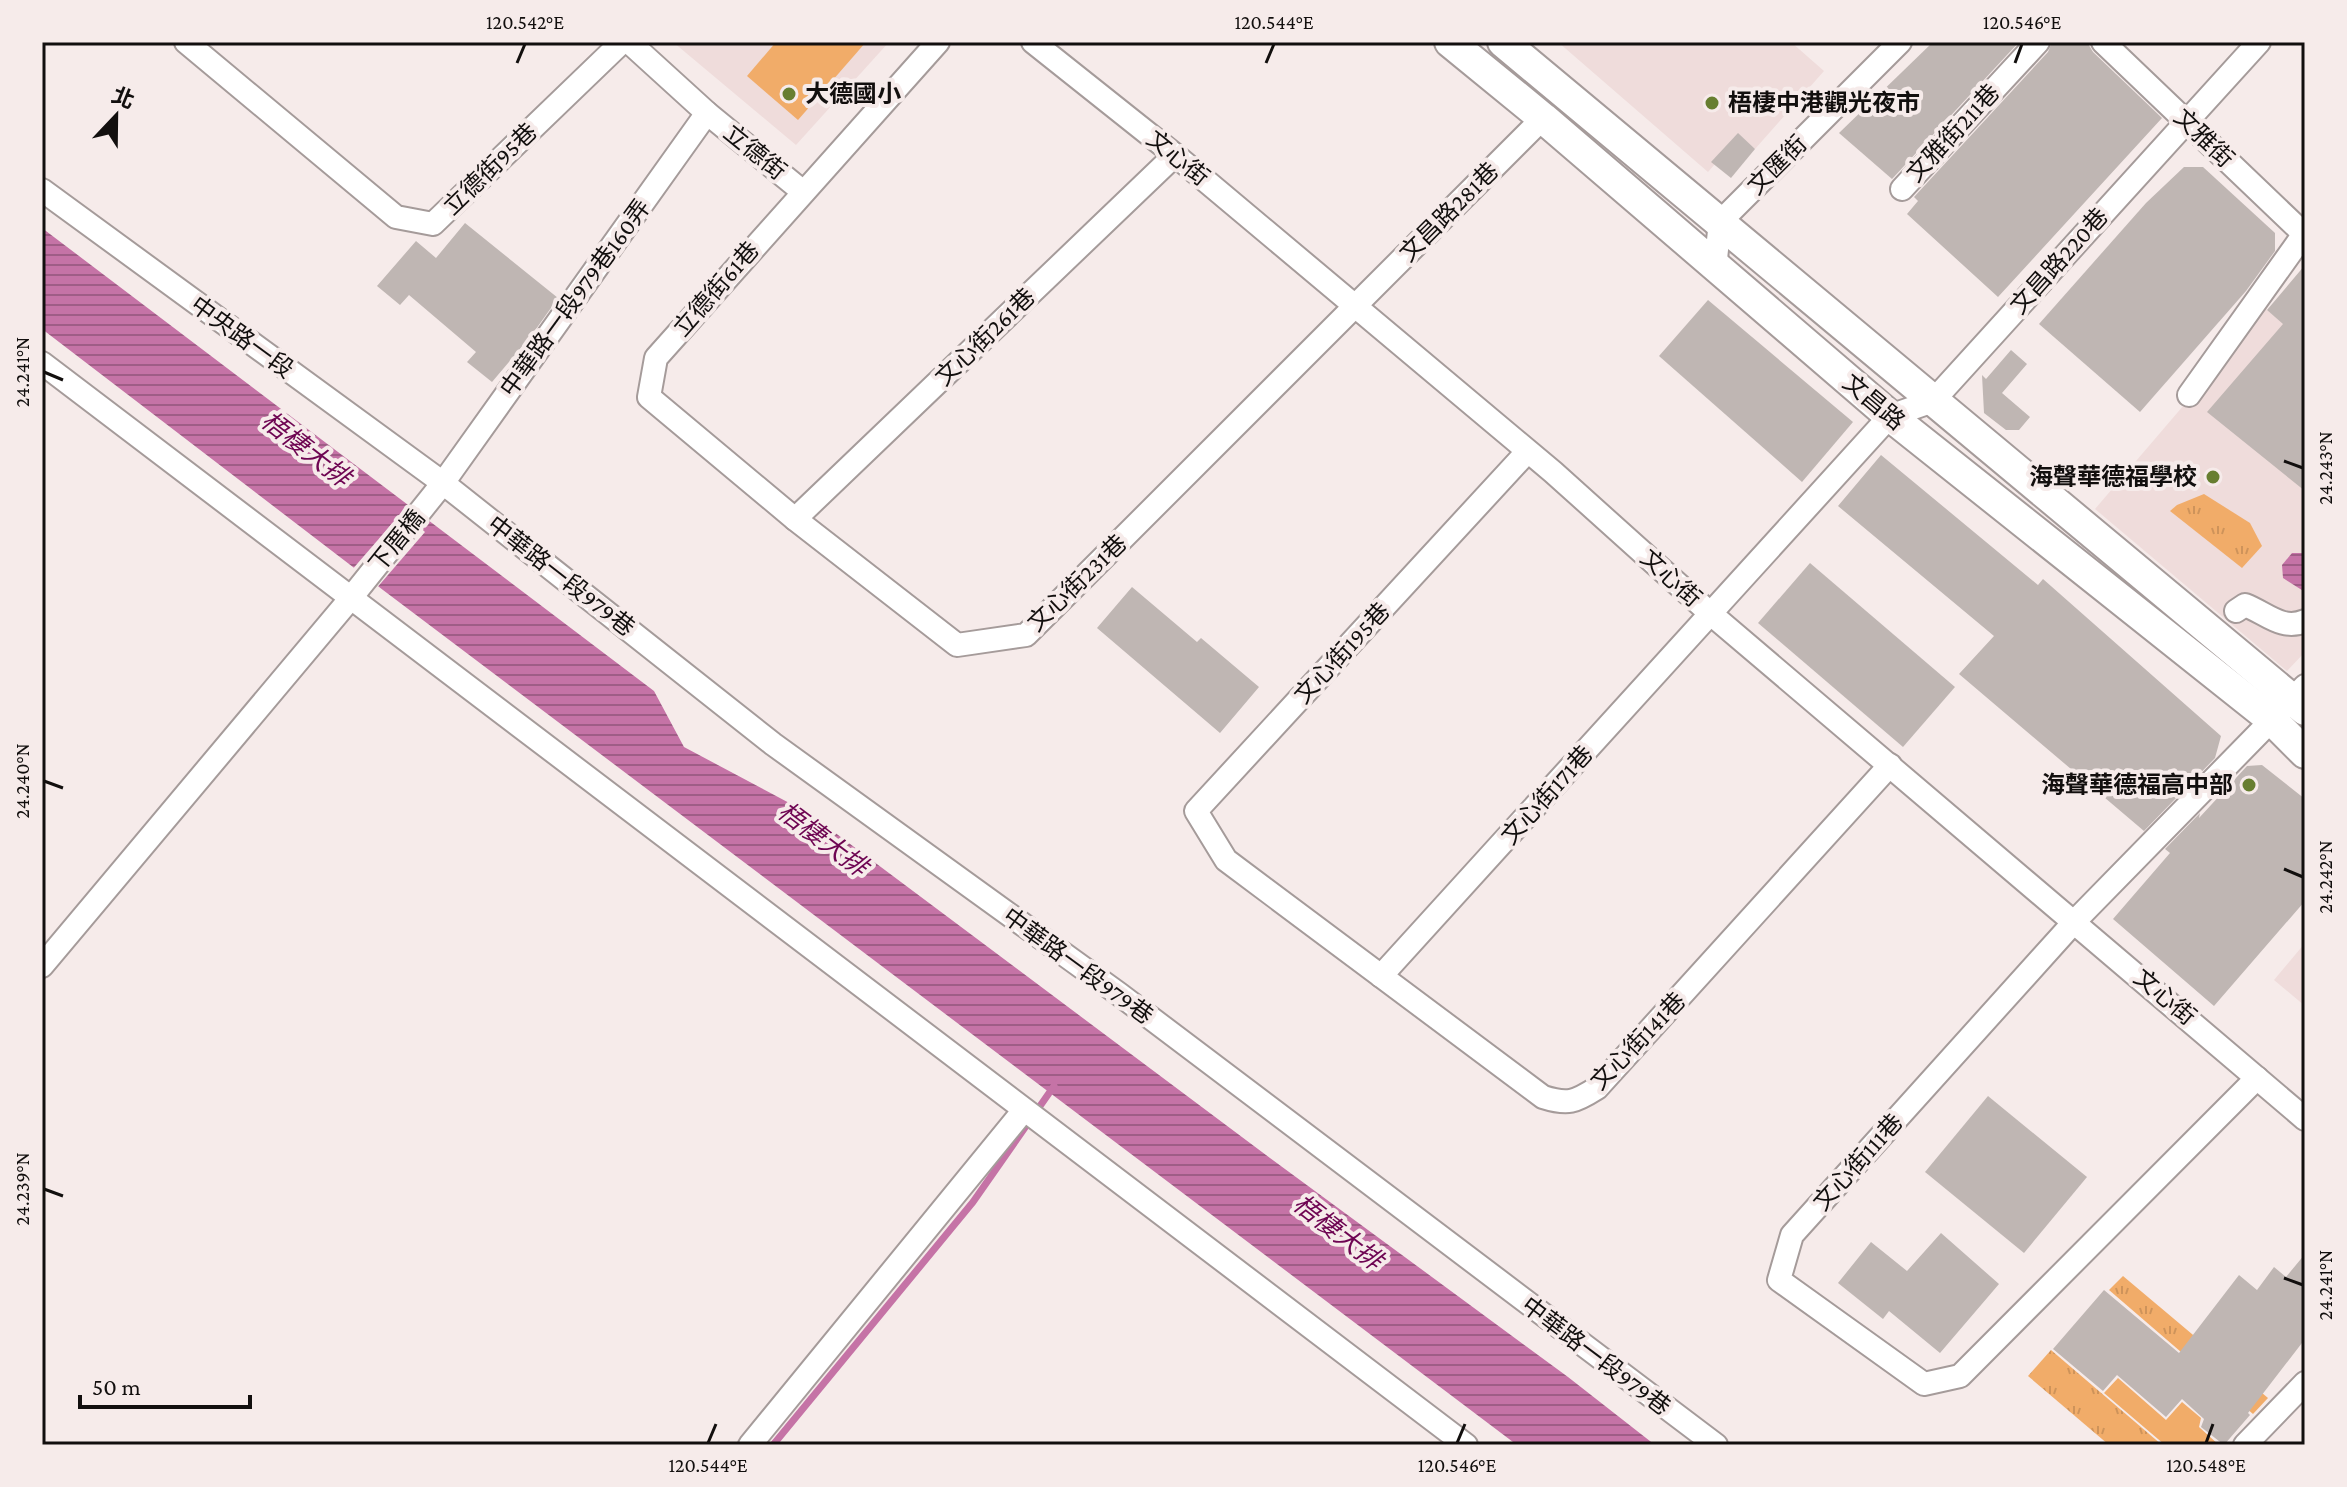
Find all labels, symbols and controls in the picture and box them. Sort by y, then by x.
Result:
text: 120.542°E [486,11,564,33]
text: 120.544°E [1234,11,1314,33]
text: 120.546°E [1983,11,2061,33]
north arrow [76,76,156,156]
street label: 文雅街211巷 [1901,78,2005,187]
place label: 大德國小 [805,80,901,107]
text: 北 [108,82,138,114]
marker: 大德國小 [780,85,798,103]
place label: 梧棲中港觀光夜市 [1728,89,1920,116]
marker: 梧棲中港觀光夜市 [1703,94,1721,112]
street label: 文雅街 [2169,103,2240,172]
street label: 立德街95巷 [437,117,542,220]
street label: 立德街 [719,118,792,185]
street label: 文心街 [1142,124,1215,191]
street label: 文匯街 [1742,130,1812,200]
street label: 文昌路281巷 [1394,157,1504,267]
street label: 中華路一段979巷160弄 [494,194,655,401]
street label: 文昌路220巷 [2004,202,2113,319]
street label: 立德街61巷 [667,236,764,341]
street label: 文心街261巷 [929,283,1040,391]
street label: 中央路一段 [186,290,299,383]
text: 24.241°N [11,337,33,407]
street label: 文昌路 [1838,368,1911,435]
water label: 梧棲大排 [256,406,358,495]
text: 24.243°N [2314,431,2336,505]
place label: 海聲華德福學校 [2029,463,2197,490]
marker: 海聲華德福學校 [2204,468,2222,486]
street label: 下厝橋 [363,504,430,577]
street label: 中華路一段979巷 [482,510,640,641]
street label: 文心街231巷 [1022,529,1132,636]
street label: 文心街 [1636,544,1707,612]
street label: 文心街195巷 [1288,597,1395,708]
street label: 文心街171巷 [1495,740,1598,849]
text: 24.240°N [11,743,33,819]
place label: 海聲華德福高中部 [2041,771,2233,798]
marker: 海聲華德福高中部 [2240,776,2258,794]
water label: 梧棲大排 [772,797,875,884]
text: 24.242°N [2314,840,2336,914]
street label: 中華路一段979巷 [998,902,1159,1029]
street label: 文心街 [2129,963,2202,1030]
street label: 文心街141巷 [1585,987,1690,1095]
street label: 文心街111巷 [1807,1108,1908,1215]
text: 24.239°N [11,1152,33,1226]
water label: 梧棲大排 [1288,1189,1390,1278]
text: 24.241°N [2314,1250,2336,1320]
street label: 中華路一段979巷 [1517,1291,1676,1420]
scale bar [80,1359,250,1409]
text: 50 m [92,1373,141,1400]
text: 120.544°E [668,1454,748,1476]
text: 120.546°E [1418,1454,1496,1476]
text: 120.548°E [2166,1454,2246,1476]

